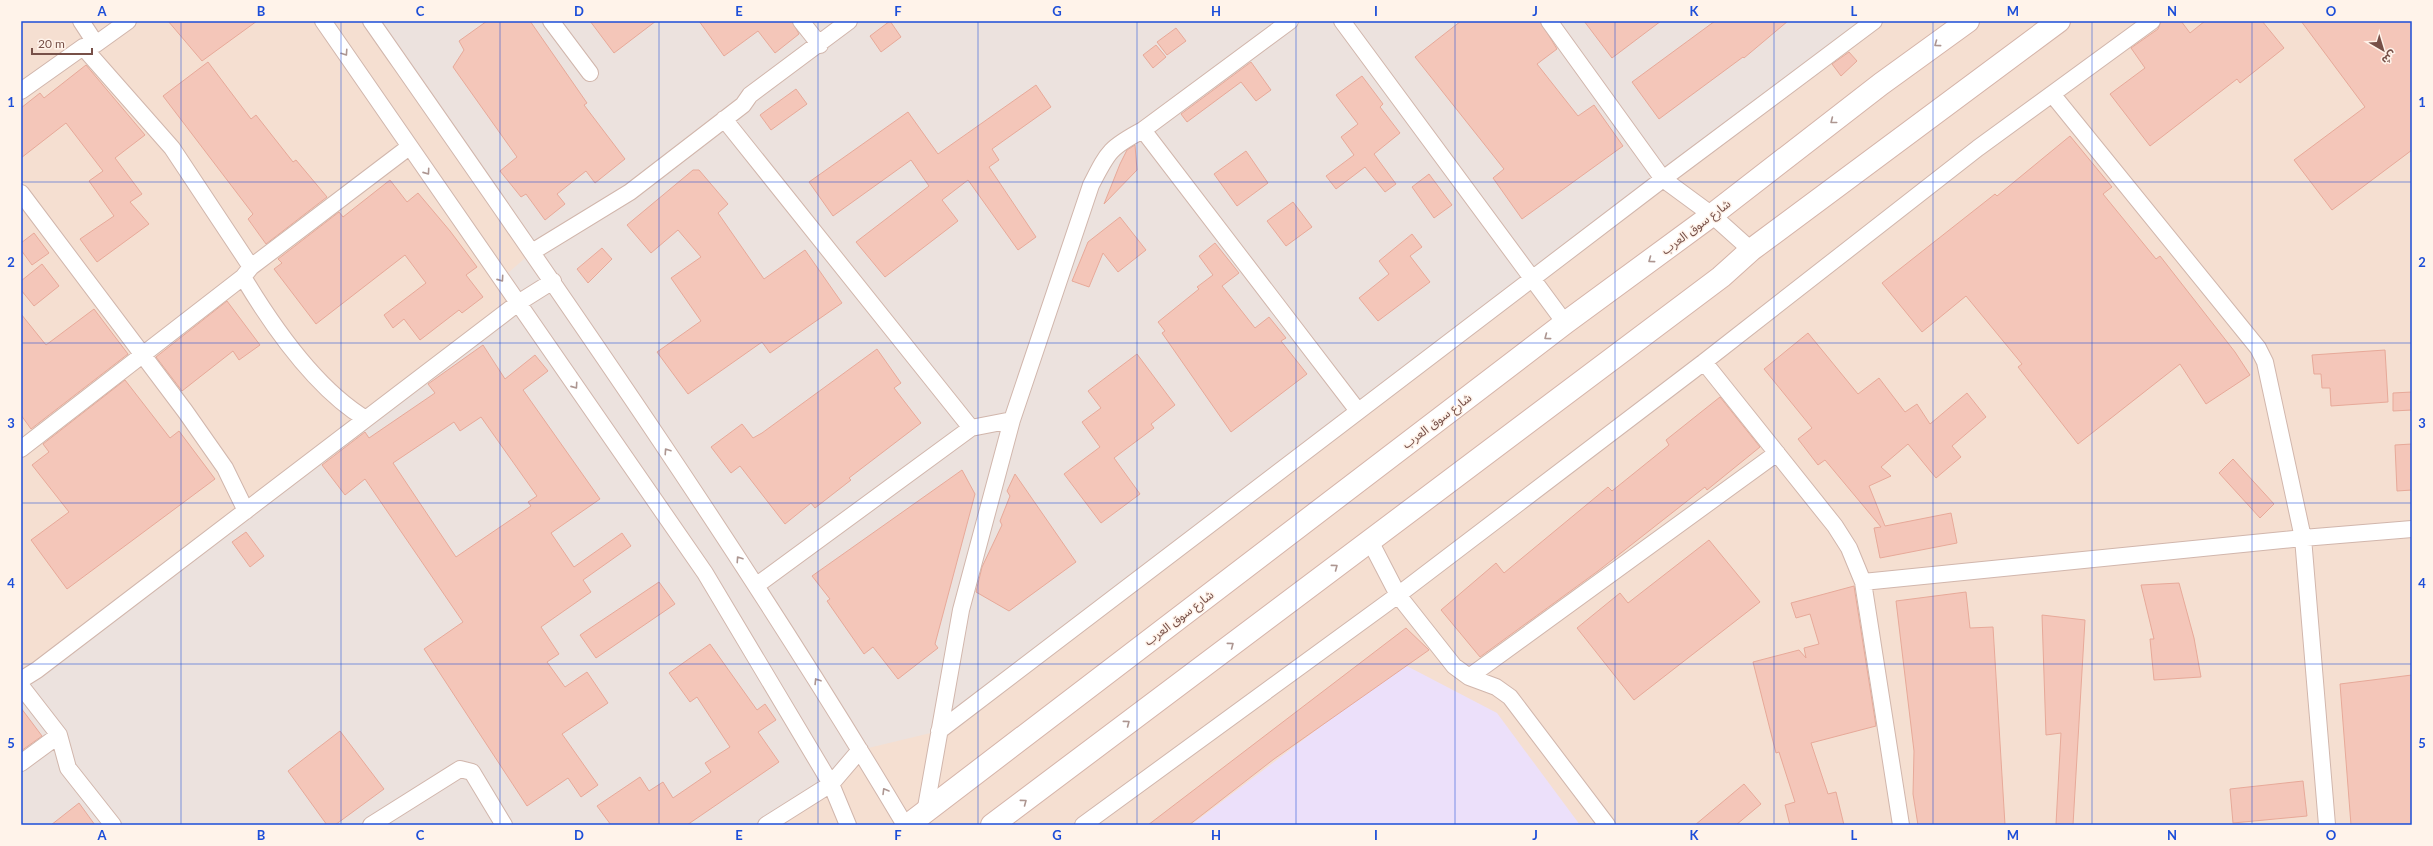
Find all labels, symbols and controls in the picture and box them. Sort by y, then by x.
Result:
text: A [96,3,107,19]
text: B [257,3,266,19]
text: C [416,3,425,19]
text: D [574,3,584,19]
text: E [735,3,743,19]
text: F [894,3,902,19]
text: G [1052,3,1062,19]
text: H [1211,3,1221,19]
text: I [1374,3,1378,19]
text: J [1532,3,1538,19]
text: K [1690,3,1700,19]
text: L [1851,3,1858,19]
text: M [2007,3,2019,19]
text: N [2167,3,2177,19]
text: O [2326,3,2337,19]
scale bar [32,30,92,56]
north arrow [2363,30,2403,70]
text: 20 m [38,36,65,51]
one-way arrow [1934,39,1941,46]
text: ش [2379,48,2399,68]
one-way arrow [340,49,348,56]
text: 1 [7,94,15,110]
text: 1 [2418,94,2426,110]
one-way arrow [1830,117,1837,124]
one-way arrow [422,168,430,175]
street label: شارع سوق العرب [1658,196,1734,259]
text: 2 [7,254,15,270]
text: 2 [2418,254,2426,270]
one-way arrow [1649,255,1656,262]
one-way arrow [496,275,504,282]
one-way arrow [1544,332,1551,339]
one-way arrow [570,381,577,388]
street label: شارع سوق العرب [1399,390,1475,453]
text: 3 [7,415,15,431]
text: 3 [2418,415,2426,431]
one-way arrow [664,448,672,455]
one-way arrow [736,556,744,563]
one-way arrow [1331,565,1338,572]
text: 4 [7,575,15,591]
text: 4 [2418,575,2426,591]
street label: شارع سوق العرب [1141,587,1217,650]
one-way arrow [1227,643,1234,650]
one-way arrow [814,678,821,685]
one-way arrow [1123,721,1130,728]
text: 5 [7,735,15,751]
text: 5 [2418,735,2426,751]
one-way arrow [882,788,889,796]
one-way arrow [1019,799,1026,806]
text: A [96,827,107,843]
text: B [257,827,266,843]
text: C [416,827,425,843]
text: D [574,827,584,843]
text: E [735,827,743,843]
text: F [894,827,902,843]
text: G [1052,827,1062,843]
text: H [1211,827,1221,843]
text: I [1374,827,1378,843]
text: J [1532,827,1538,843]
text: K [1690,827,1700,843]
text: L [1851,827,1858,843]
text: M [2007,827,2019,843]
text: N [2167,827,2177,843]
text: O [2326,827,2337,843]

